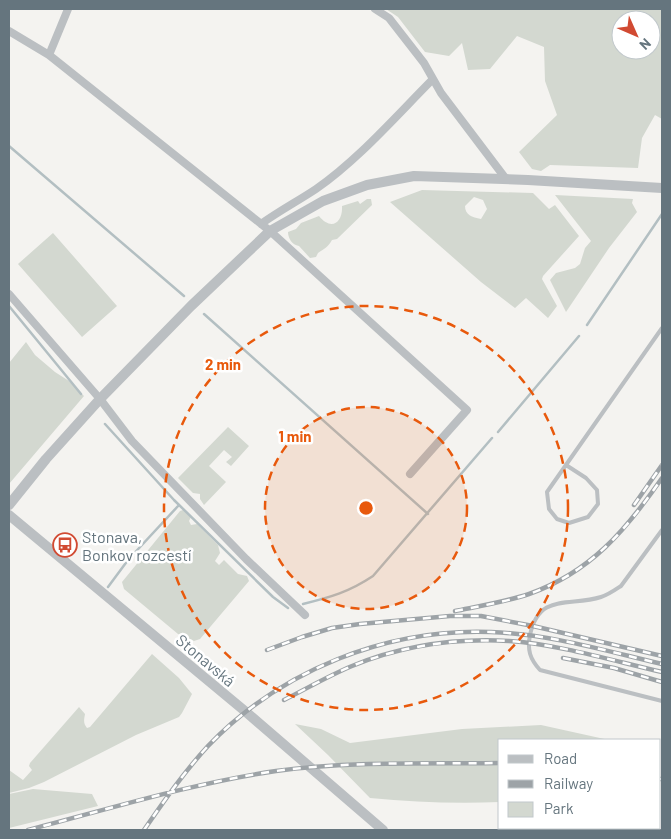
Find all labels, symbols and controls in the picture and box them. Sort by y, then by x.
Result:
north arrow [611,10,661,60]
text: N [636,35,655,54]
text: 2 min [205,355,241,373]
text: 1 min [279,427,311,445]
centre of rings [357,499,375,517]
place label: Stonava, Bonkov rozcestí [82,527,192,564]
bus stop icon: Stonava, Bonkov rozcestí [52,532,78,558]
street label: Stonavská [173,630,239,690]
legend [498,739,661,829]
text: Road [544,749,577,767]
text: Railway [544,774,593,792]
text: Park [544,799,574,817]

